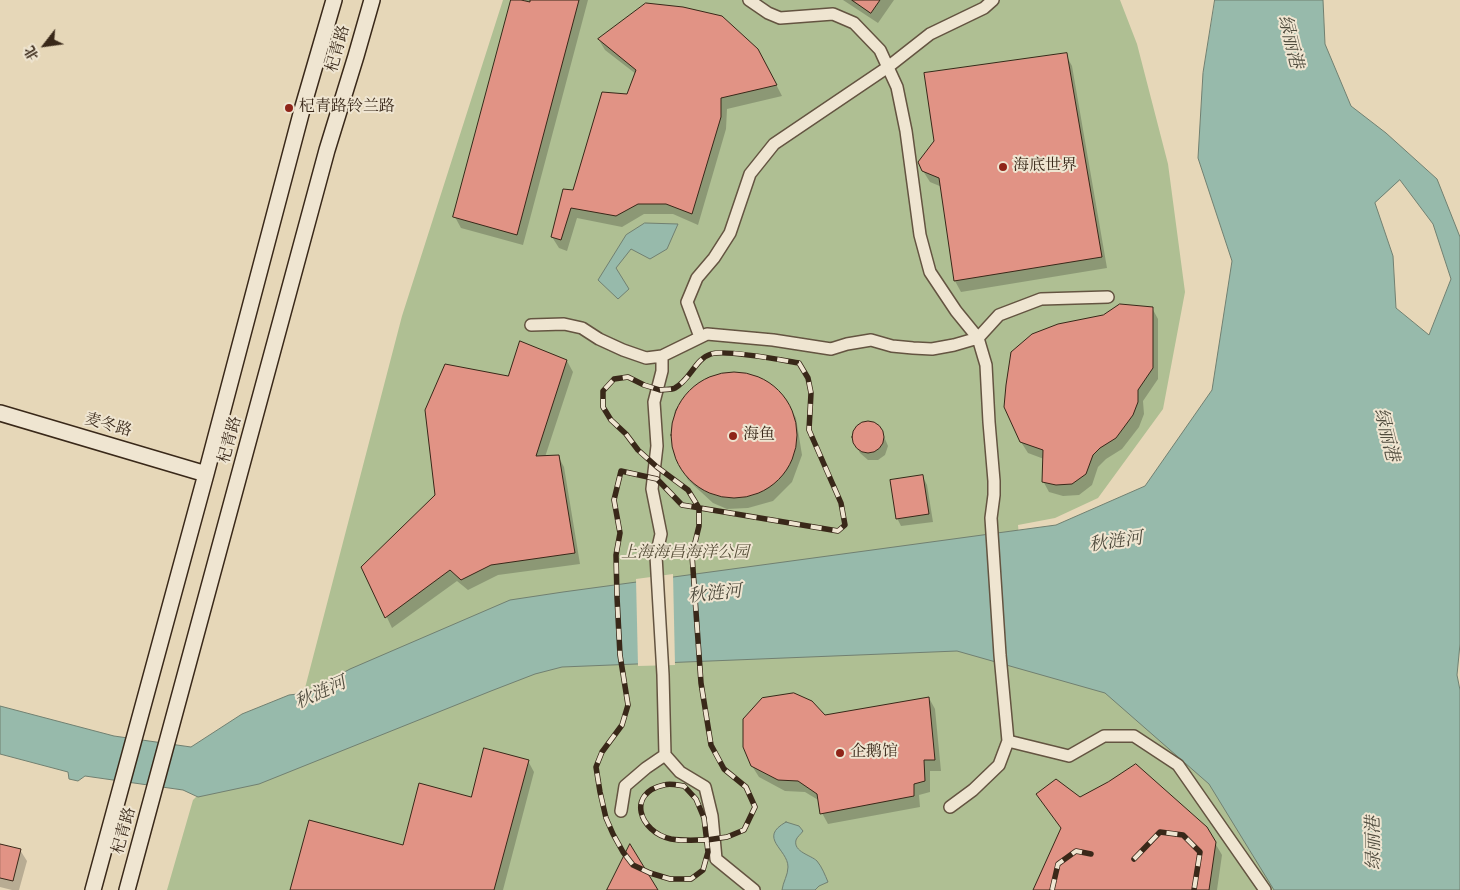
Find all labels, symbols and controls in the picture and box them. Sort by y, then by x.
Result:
water label: 绿丽港 [1272,13,1306,71]
north arrow [20,20,70,70]
street label: 杞青路 [323,23,355,75]
text: 北 [21,42,42,63]
place label: 杞青路铃兰路 [299,98,395,118]
marker: 杞青路铃兰路 [283,102,295,114]
place label: 海底世界 [1013,157,1077,177]
marker: 海底世界 [997,161,1009,173]
water label: 绿丽港 [1368,406,1402,464]
street label: 麦冬路 [82,410,134,442]
street label: 杞青路 [216,414,246,466]
place label: 海鱼 [743,426,775,446]
marker: 海鱼 [727,430,739,442]
water label: 秋涟河 [1088,529,1144,557]
park label: 上海海昌海洋公园 [621,544,749,564]
water label: 秋涟河 [687,581,743,609]
water label: 秋涟河 [292,673,350,715]
place label: 企鹅馆 [850,743,898,763]
marker: 企鹅馆 [834,747,846,759]
street label: 杞青路 [109,805,141,857]
water label: 绿丽港 [1364,816,1386,870]

